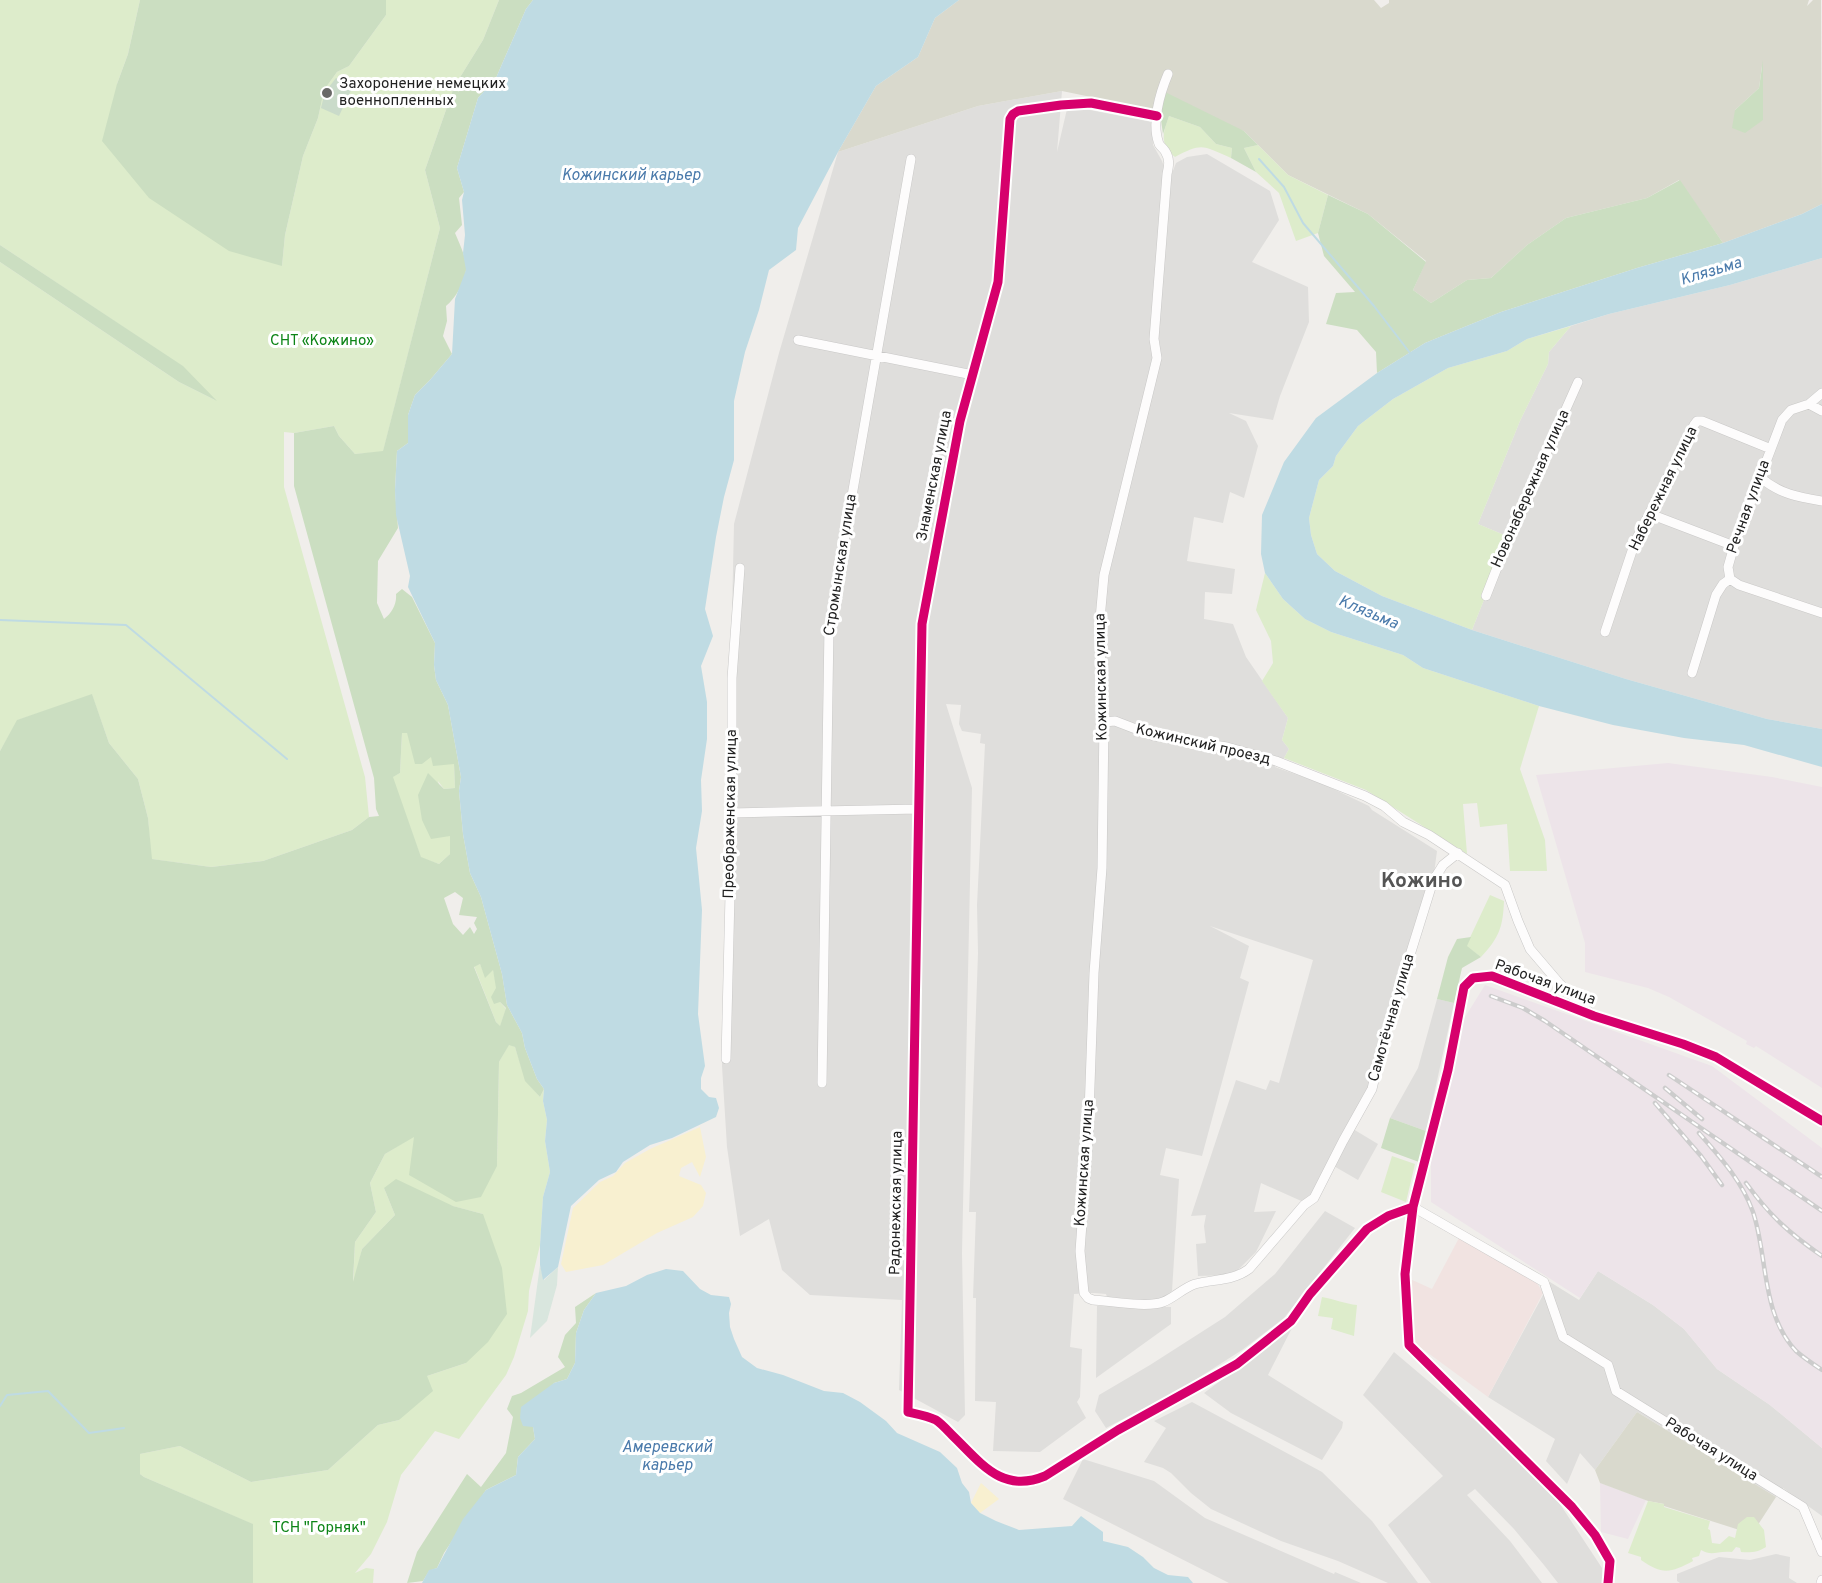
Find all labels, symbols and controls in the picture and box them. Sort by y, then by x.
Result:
place label: Захоронение немецких военнопленных [339,75,506,111]
marker: Захоронение немецких военнопленных [320,86,334,100]
water label: Кожинский карьер [562,166,701,186]
water label: Клязьма [1678,253,1745,291]
park label: СНТ «Кожино» [270,332,374,351]
street label: Новонабережная улица [1488,407,1574,571]
street label: Знаменская улица [913,409,957,543]
street label: Набережная улица [1626,424,1702,554]
street label: Речная улица [1723,458,1775,556]
street label: Стромынская улица [820,493,862,637]
water label: Клязьма [1335,591,1402,635]
street label: Кожинская улица [1091,613,1113,741]
street label: Кожинский проезд [1134,720,1272,770]
street label: Преображенская улица [720,729,742,899]
district label: Кожино [1381,868,1463,895]
street label: Самотёчная улица [1365,952,1419,1084]
street label: Рабочая улица [1492,956,1598,1010]
street label: Кожинская улица [1071,1099,1099,1227]
street label: Радонежская улица [886,1131,908,1275]
street label: Рабочая улица [1661,1414,1761,1486]
water label: Амеревский карьер [622,1438,713,1476]
park label: ТСН "Горняк" [272,1519,366,1538]

